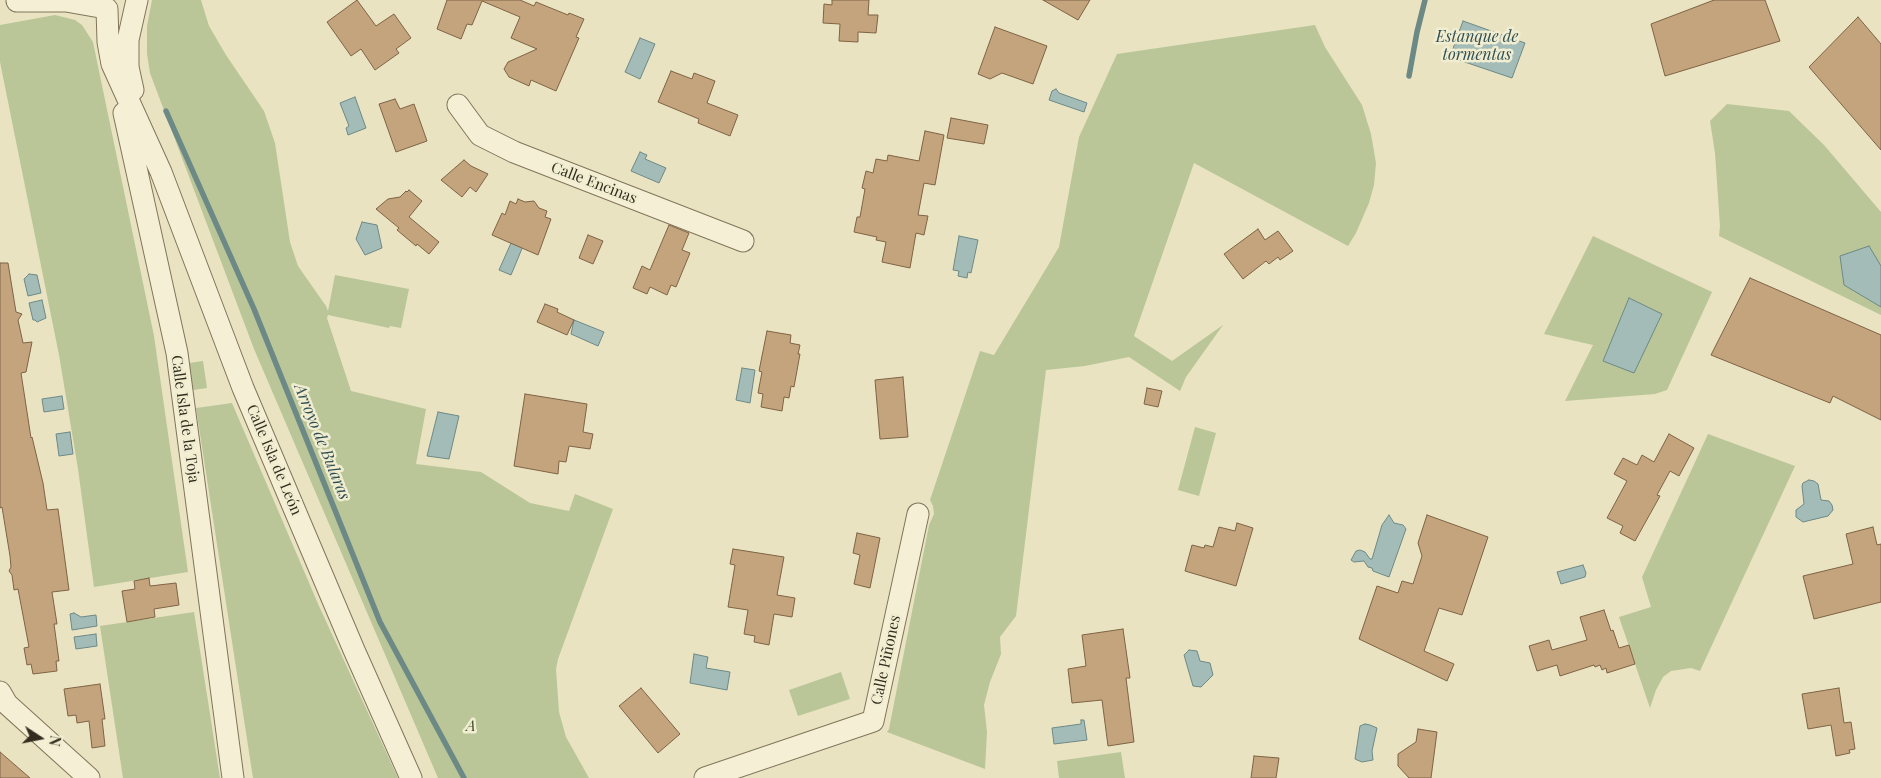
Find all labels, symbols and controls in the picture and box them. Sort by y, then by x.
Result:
water label: Estanque de tormentas [1436,27,1518,65]
street label: Calle Encinas [549,158,639,208]
street label: Calle Isla de la Toja [167,354,203,484]
water label: Arroyo de Bularas [290,381,354,503]
street label: Calle Isla de León [243,402,305,518]
street label: Calle Piñones [868,614,904,706]
north arrow [15,713,65,763]
park label: A [466,717,476,735]
text: N [45,734,66,748]

